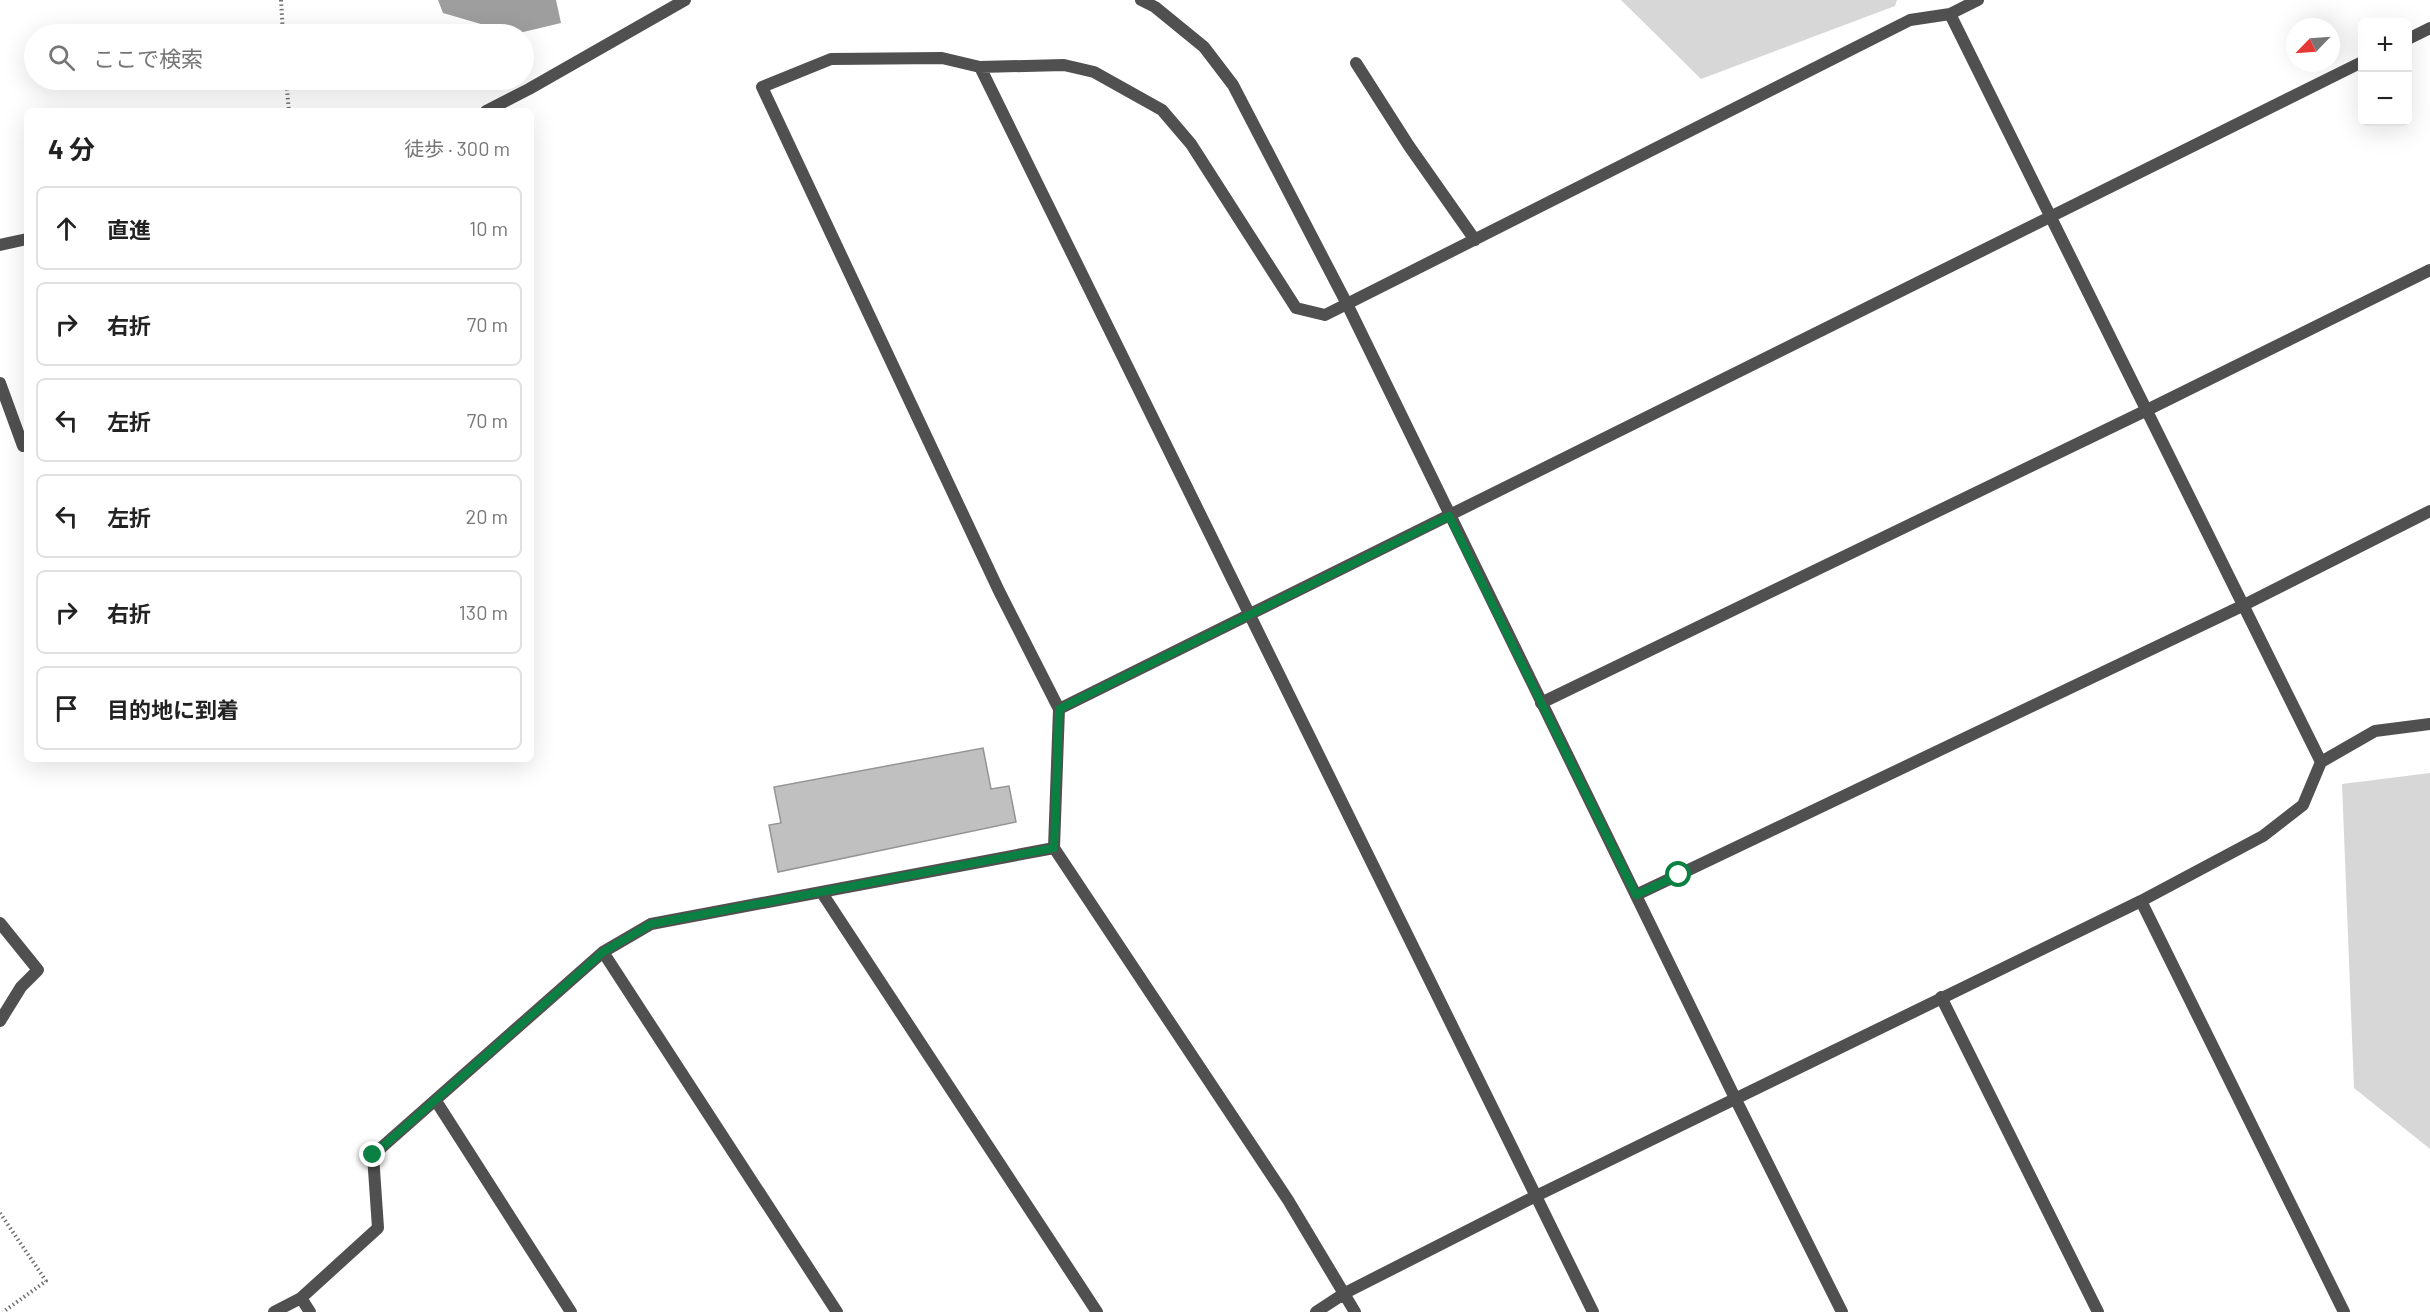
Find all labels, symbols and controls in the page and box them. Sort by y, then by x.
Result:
north arrow [2286,18,2340,72]
map controls [2358,18,2412,126]
button: + [2358,18,2412,72]
search box [24,24,534,90]
icon: search [45,41,78,74]
text: ここで検索 [93,45,203,71]
button: − [2358,72,2412,126]
text: 4 分 [48,133,95,164]
text: 徒歩 · 300 m [404,136,510,160]
icon: ahead [50,212,83,245]
text: 直進 [107,216,151,242]
text: 10 m [469,216,508,240]
icon: right [50,308,83,341]
text: 右折 [107,312,151,338]
text: 70 m [467,312,508,336]
icon: left [50,404,83,437]
text: 左折 [107,408,151,434]
text: 70 m [467,408,508,432]
icon: left [50,500,83,533]
text: 左折 [107,504,151,530]
text: 20 m [465,504,508,528]
icon: right [50,596,83,629]
text: 右折 [107,600,151,626]
text: 130 m [459,600,508,624]
icon: arrive [50,692,83,725]
text: 目的地に到着 [107,696,239,722]
route start [1665,861,1691,887]
route end [359,1141,385,1167]

